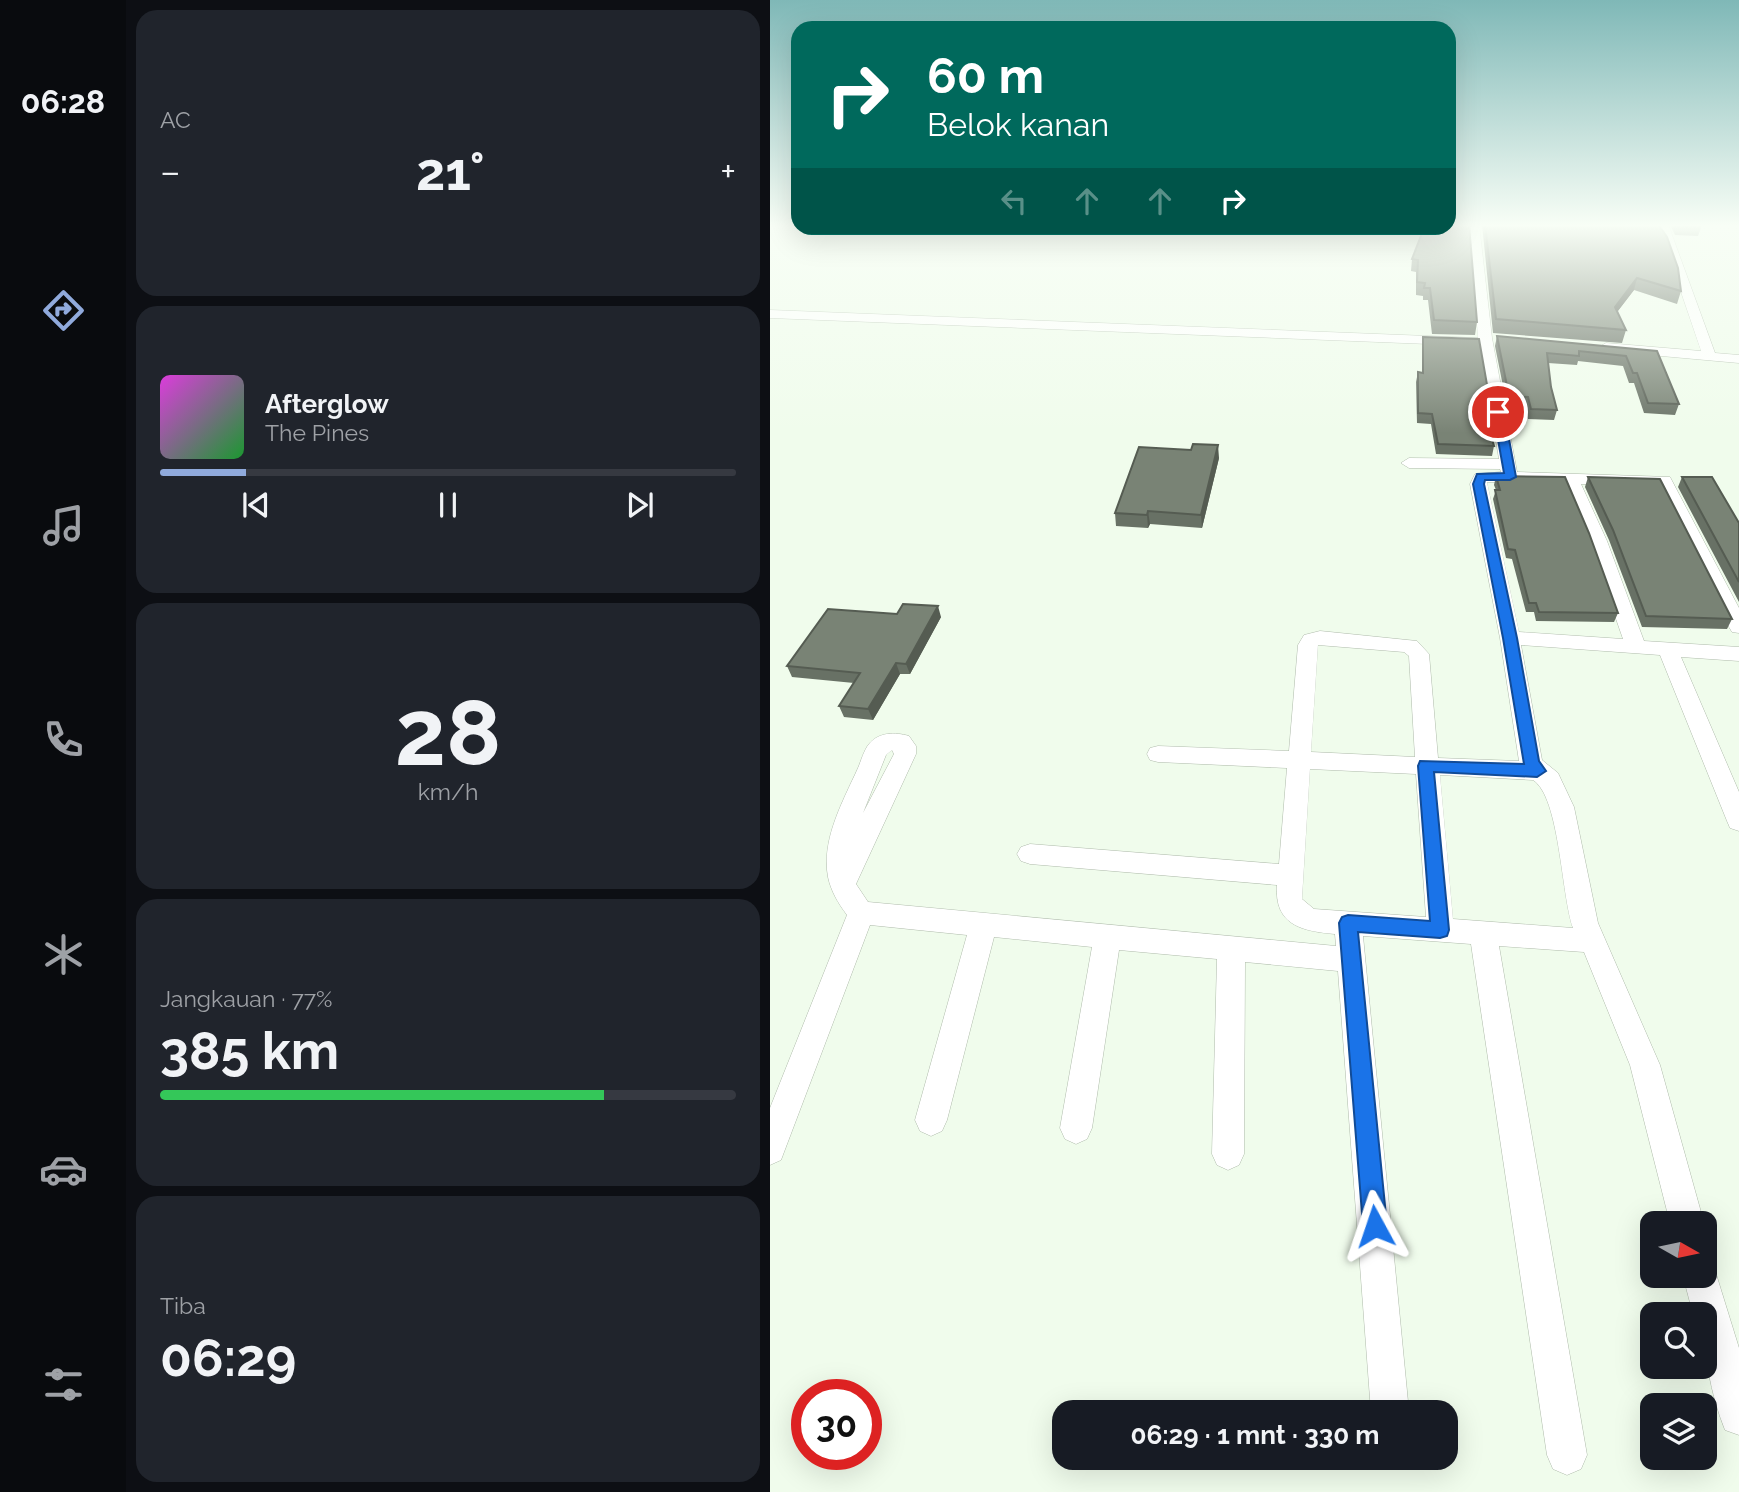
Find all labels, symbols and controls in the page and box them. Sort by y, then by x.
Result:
text: 60 m [927,47,1044,104]
icon: right [812,49,903,140]
text: 06:28 [21,83,105,120]
text: AC [160,106,191,133]
text: Belok kanan [927,106,1109,143]
text: 21° [416,141,485,202]
text: − [160,149,180,194]
text: + [720,149,736,194]
icon: left [995,182,1033,220]
icon: ahead [1068,182,1106,220]
icon: ahead [1141,182,1179,220]
icon: right [1214,182,1252,220]
icon: directions [39,286,88,335]
pin [1468,382,1528,442]
text: Afterglow [265,389,389,419]
icon: arrive [1479,393,1517,431]
text: The Pines [265,419,369,446]
icon: previous [237,486,275,524]
icon: pause [429,486,467,524]
icon: next [621,486,659,524]
icon: music [39,501,88,550]
text: 28 [395,679,501,786]
icon: phone [39,715,88,764]
text: km/h [418,778,478,805]
icon: climate [39,930,88,979]
text: Jangkauan · 77% [160,985,332,1012]
text: 385 km [160,1020,339,1081]
icon: car [39,1145,88,1194]
position arrow [1338,1189,1412,1263]
north arrow [1640,1211,1717,1288]
map controls [1640,1211,1717,1470]
text: Tiba [160,1292,206,1319]
button: search [1640,1302,1717,1379]
text: 06:29 [160,1327,296,1388]
icon: filters [39,1360,88,1409]
speed limit sign: 30 [791,1379,882,1470]
button: layers [1640,1393,1717,1470]
text: 06:29 · 1 mnt · 330 m [1130,1420,1380,1450]

